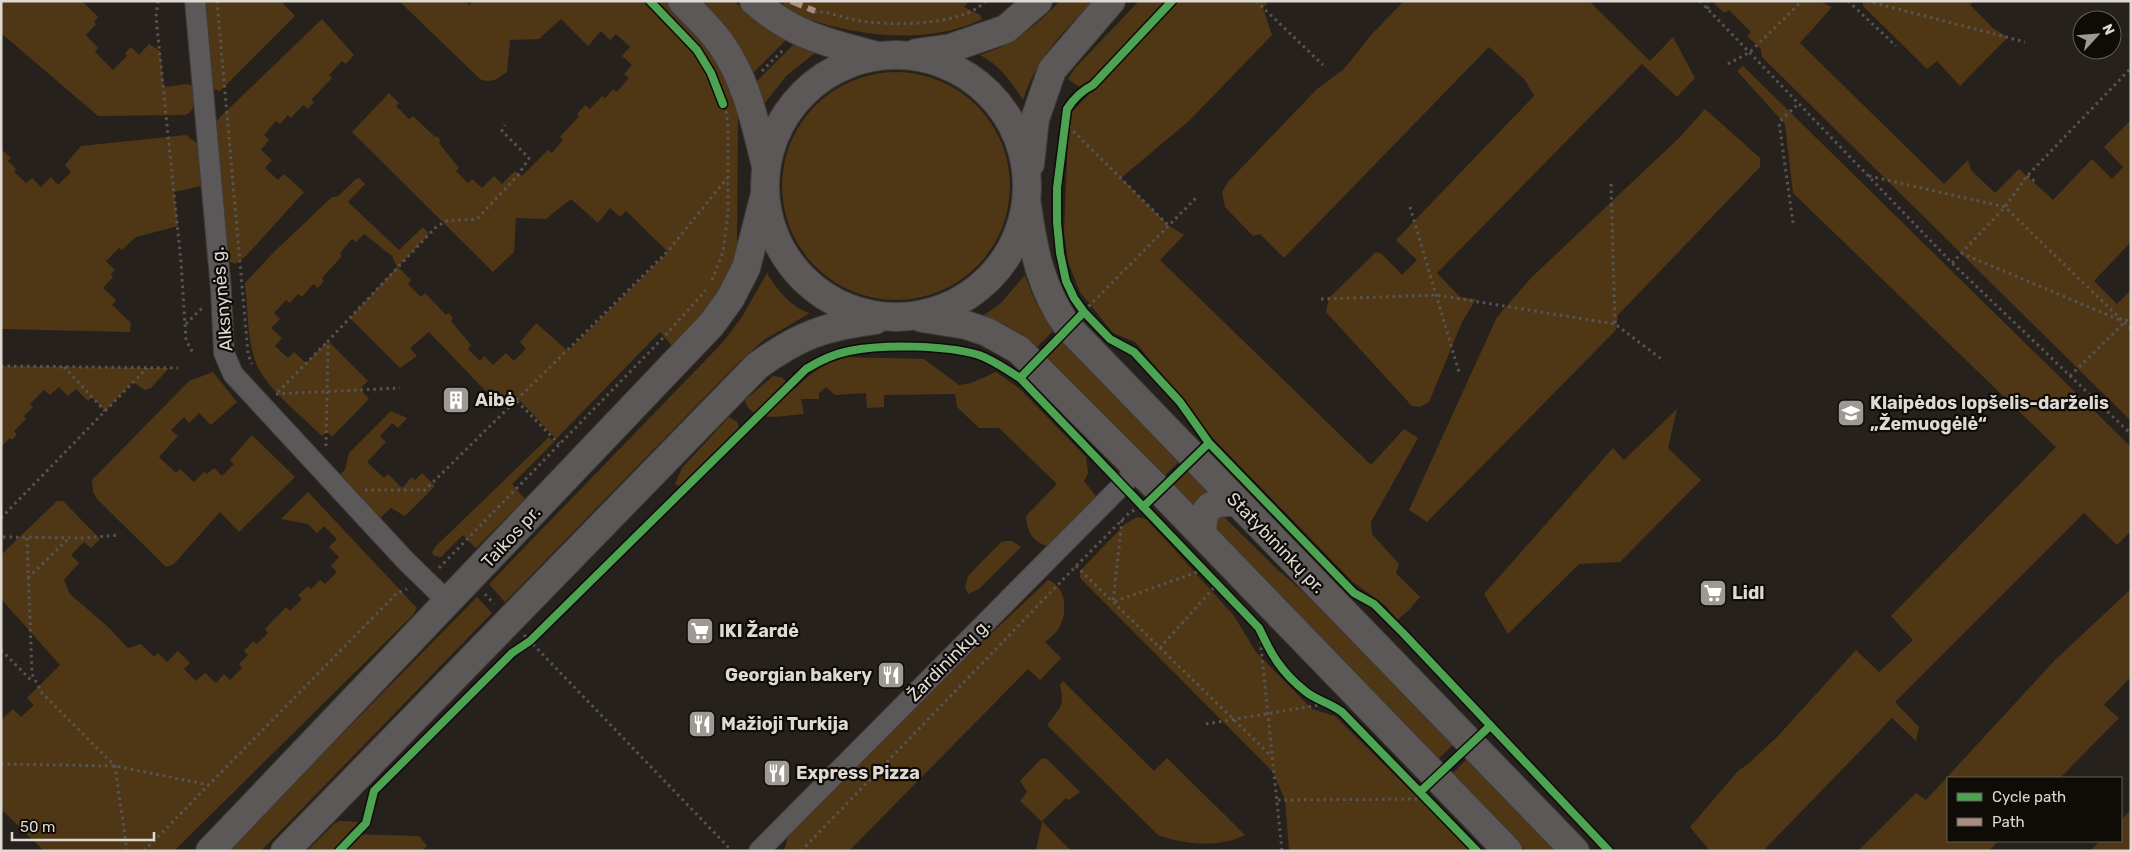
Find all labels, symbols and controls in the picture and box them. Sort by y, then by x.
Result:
north arrow [2072,10,2122,60]
text: N [2098,21,2118,38]
street label: Alksnynės g. [206,246,238,352]
building icon: Aibė [441,385,471,415]
place label: Aibė [475,389,515,411]
place label: Klaipėdos lopšelis-darželis „Žemuogėlė“ [1870,392,2109,435]
school or university icon: Klaipėdos lopšelis-darželis „Žemuogėlė“ [1836,398,1866,428]
street label: Statybininkų pr. [1222,488,1330,598]
street label: Taikos pr. [477,501,545,573]
supermarket icon: Lidl [1698,578,1728,608]
place label: Lidl [1732,582,1764,604]
street label: Žardininkų g. [903,614,995,706]
supermarket icon: IKI Žardė [685,616,715,646]
place label: IKI Žardė [719,620,799,642]
restaurant icon: Georgian bakery [876,660,906,690]
place label: Georgian bakery [725,664,872,686]
restaurant icon: Mažioji Turkija [687,709,717,739]
place label: Mažioji Turkija [721,713,849,735]
restaurant icon: Express Pizza [762,758,792,788]
place label: Express Pizza [796,762,920,784]
legend [1947,777,2122,842]
text: Cycle path [1992,788,2066,806]
scale bar [12,810,155,842]
text: Path [1992,813,2025,831]
text: 50 m [20,818,55,836]

